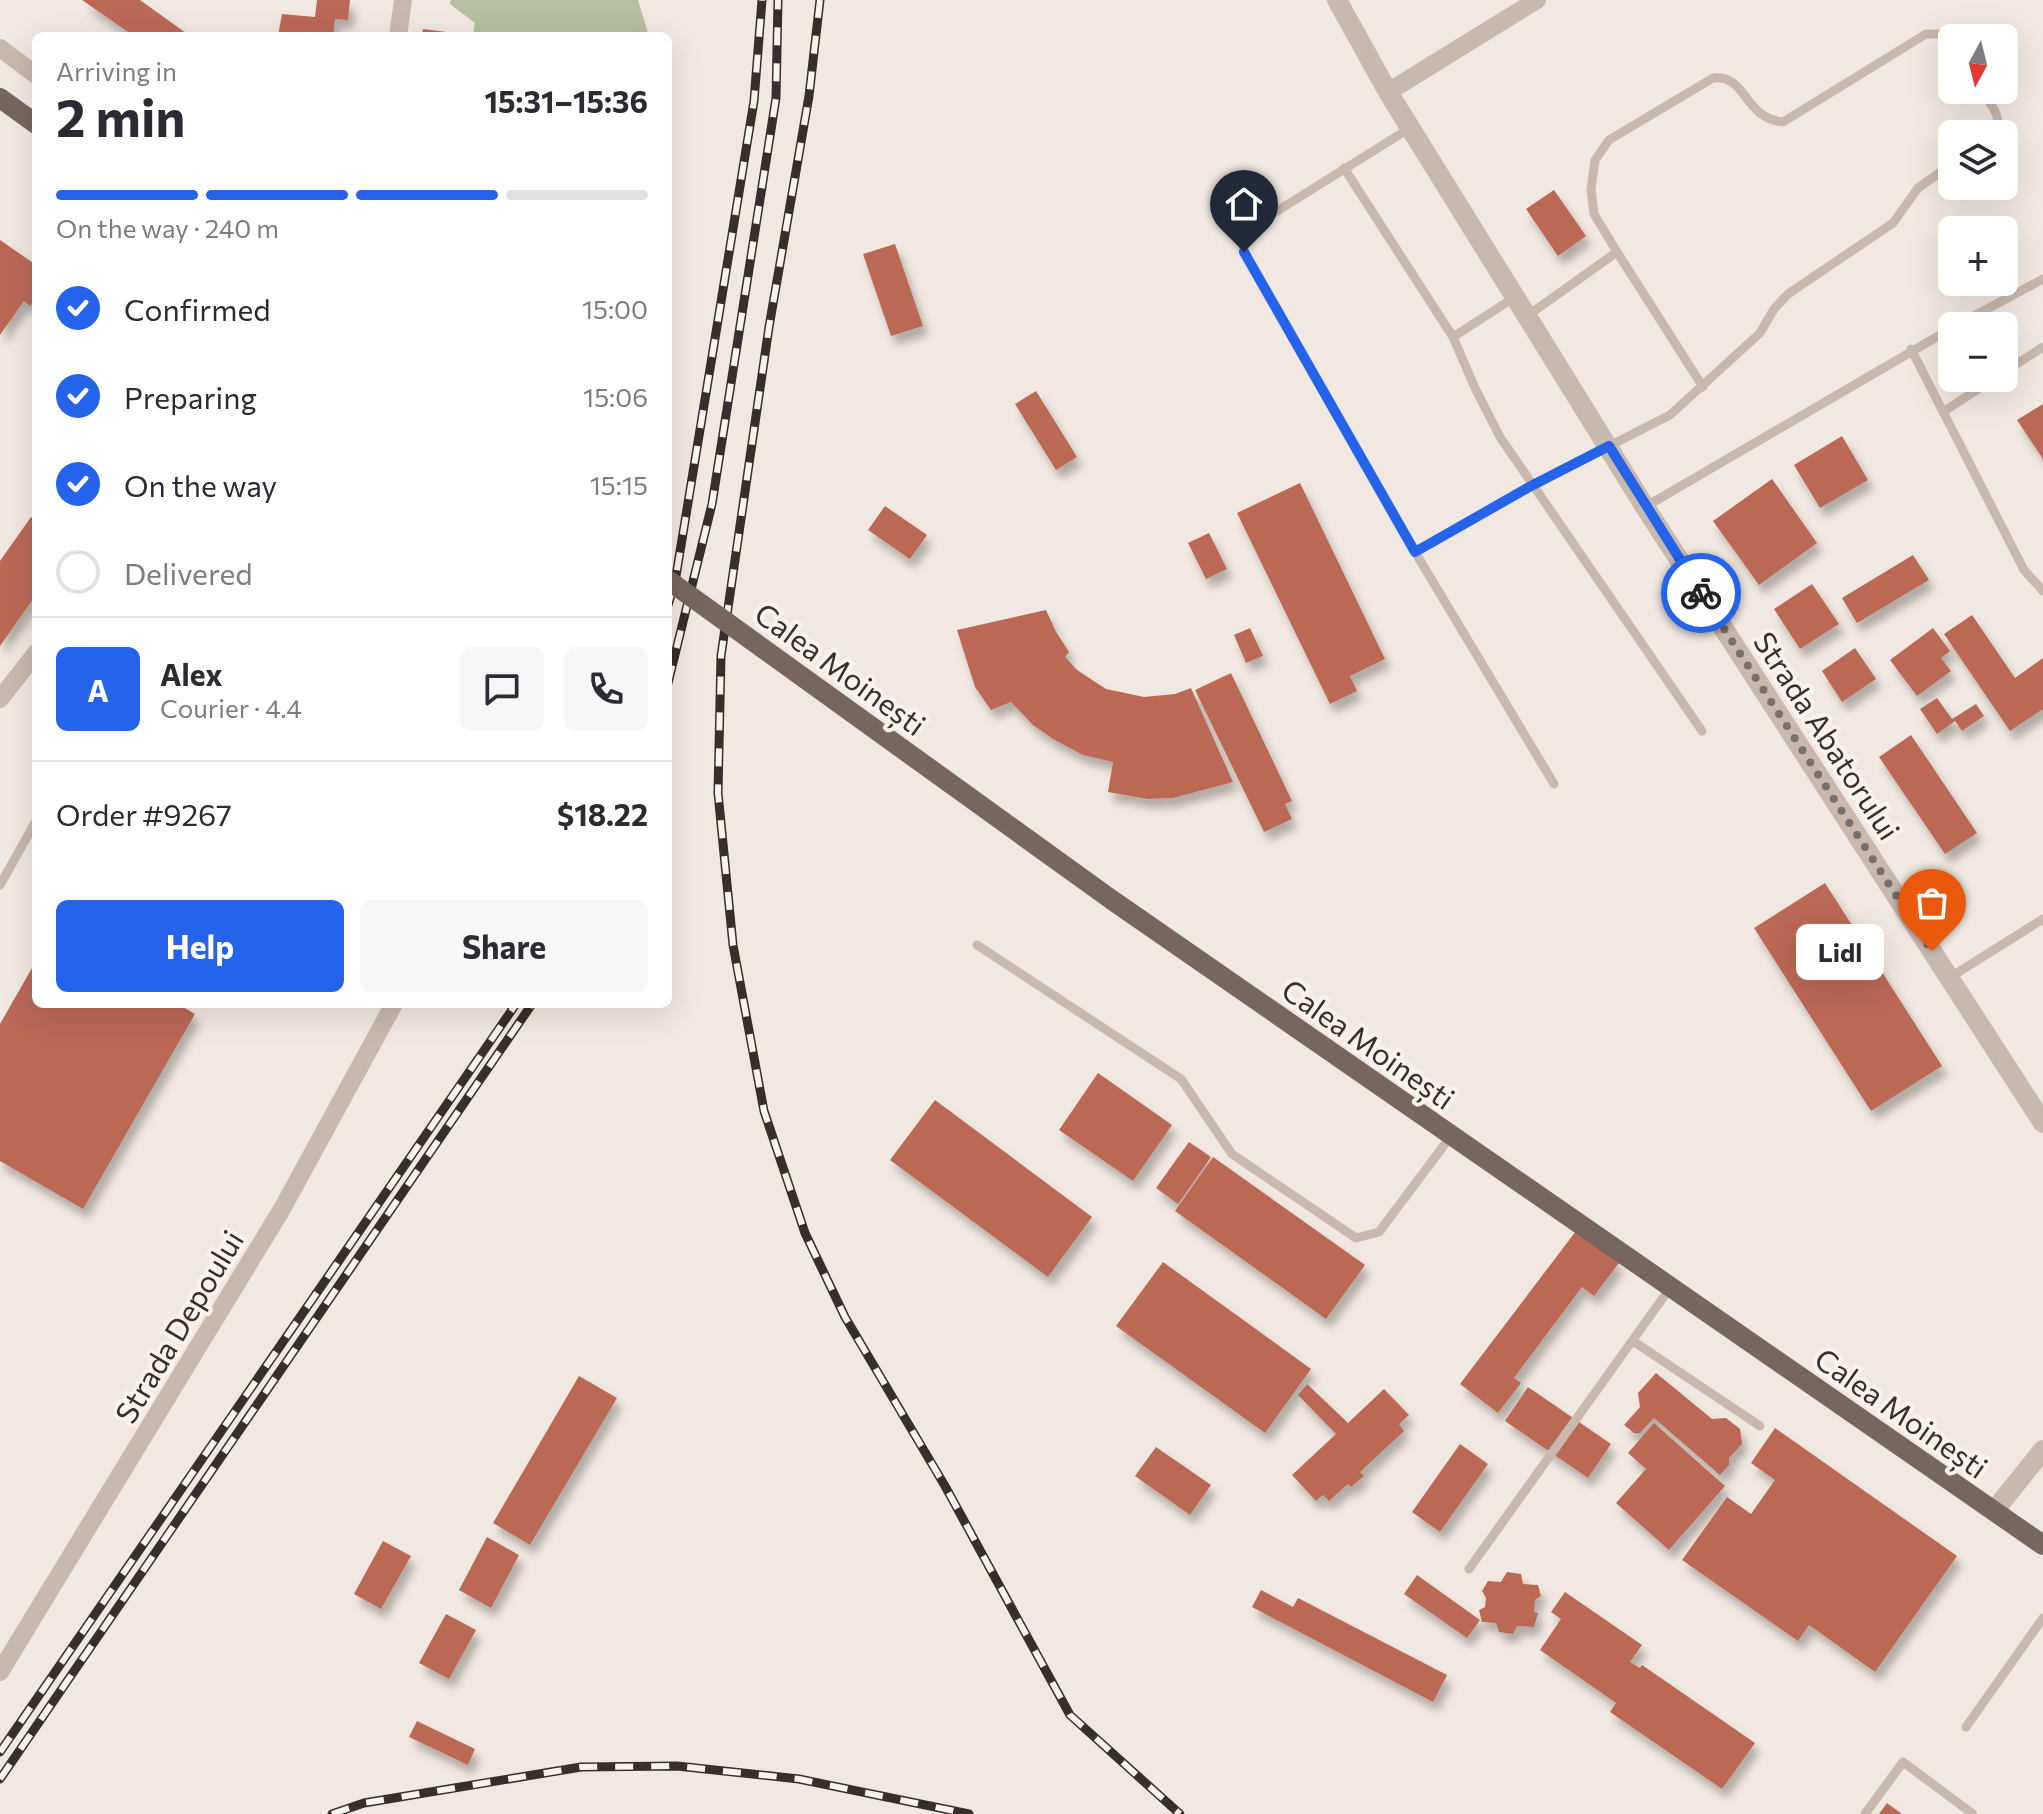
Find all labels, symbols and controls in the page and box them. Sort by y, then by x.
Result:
north arrow [1938,24,2018,104]
map controls [1938,24,2018,392]
text: Arriving in [56,55,177,86]
text: 15:31–15:36 [485,82,648,119]
text: 2 min [56,84,185,148]
button: layers [1938,120,2018,200]
pin [1210,170,1278,252]
icon: home [1222,182,1266,226]
text: On the way · 240 m [56,212,279,243]
button: + [1938,216,2018,296]
icon: check [56,286,100,330]
text: Confirmed [124,290,271,327]
text: 15:00 [582,293,648,324]
button: − [1938,312,2018,392]
icon: check [56,374,100,418]
text: Preparing [124,378,257,415]
text: 15:06 [583,381,648,412]
icon: check [56,462,100,506]
text: On the way [124,466,277,503]
text: 15:15 [590,469,648,500]
courier [1661,553,1741,633]
text: Delivered [124,554,253,591]
icon: bike [1679,571,1723,615]
street label: Calea Moinești [747,594,934,744]
street label: Strada Abatorului [1747,624,1909,846]
button: chat [460,647,544,731]
button: phone [564,647,648,731]
text: Alex [160,655,223,692]
text: A [87,671,109,708]
text: Courier · 4.4 [160,692,302,723]
text: Order #9267 [56,795,232,832]
text: $18.22 [557,795,648,832]
pin [1898,869,1966,951]
icon: bag [1910,881,1954,925]
button: Help [56,900,344,992]
button: Share [360,900,648,992]
callout: Lidl [1796,923,1884,979]
text: Lidl [1818,936,1862,967]
street label: Calea Moinești [1275,970,1462,1118]
street label: Strada Depoului [106,1223,250,1429]
street label: Calea Moinești [1808,1339,1995,1487]

